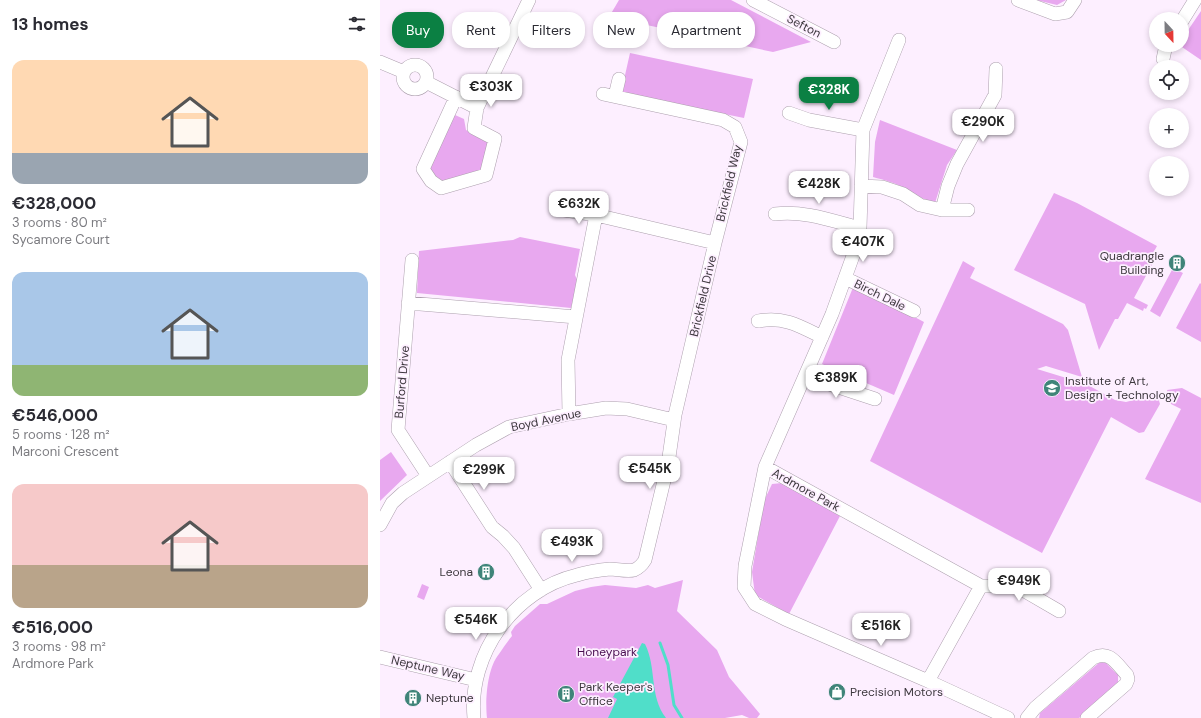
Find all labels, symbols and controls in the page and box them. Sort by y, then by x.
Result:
street label: Sefton [784,11,824,41]
chip: Buy [392,12,444,48]
chip: Rent [452,12,510,48]
chip: Filters [518,12,585,48]
chip: New [593,12,649,48]
chip: Apartment [657,12,755,48]
north arrow [1149,12,1189,52]
map controls [1149,12,1189,196]
text: 13 homes [12,13,89,35]
icon: filters [346,13,368,35]
button: locate [1149,60,1189,100]
pin: €303K [463,74,519,108]
pin: €328K [801,77,857,111]
text: €303K [469,78,513,95]
text: €328K [808,81,850,98]
icon: home [154,86,226,158]
button: + [1149,108,1189,148]
pin: €290K [955,109,1011,143]
text: €290K [961,113,1005,130]
street label: Brickfield Way [712,143,746,223]
button: − [1149,156,1189,196]
pin: €428K [791,171,847,205]
text: €428K [798,175,840,192]
pin: €632K [551,191,607,225]
text: €328,000 [12,192,96,214]
text: €632K [558,195,600,212]
text: 3 rooms · 80 m² [12,214,107,231]
pin: €407K [835,229,891,263]
text: Sycamore Court [12,231,110,248]
text: €407K [841,233,885,250]
place label: Quadrangle Building [1100,248,1164,278]
building icon: Quadrangle Building [1167,253,1187,273]
street label: Brickfield Drive [686,254,720,338]
street label: Birch Dale [852,276,909,314]
icon: home [154,298,226,370]
street label: Burford Drive [391,345,413,419]
pin: €389K [808,365,864,399]
text: €389K [815,369,857,386]
place label: Institute of Art, Design + Technology [1065,373,1179,403]
school or university icon: Institute of Art, Design + Technology [1042,378,1062,398]
text: €546,000 [12,404,98,426]
street label: Boyd Avenue [509,405,583,435]
text: 5 rooms · 128 m² [12,426,110,443]
text: Marconi Crescent [12,443,119,460]
pin: €545K [622,456,678,490]
pin: €299K [456,457,512,491]
text: €545K [628,460,672,477]
text: €299K [463,461,505,478]
street label: Ardmore Park [769,465,843,515]
icon: home [154,510,226,582]
pin: €493K [544,529,600,563]
text: €493K [550,533,594,550]
building icon: Leona [476,562,496,582]
place label: Leona [440,564,473,580]
pin: €949K [991,568,1047,602]
text: €949K [997,572,1041,589]
pin: €546K [448,607,504,641]
text: €546K [454,611,498,628]
pin: €516K [853,613,909,647]
text: €516,000 [12,616,93,638]
text: €516K [861,617,901,634]
text: 3 rooms · 98 m² [12,638,106,655]
park label: Honeypark [577,644,637,660]
street label: Neptune Way [390,652,467,684]
text: Ardmore Park [12,655,94,672]
place label: Park Keeper's Office [579,679,653,709]
shop icon: Precision Motors [827,682,847,702]
building icon: Park Keeper's Office [556,684,576,704]
place label: Precision Motors [850,684,943,700]
building icon: Neptune [403,688,423,708]
place label: Neptune [426,690,474,706]

